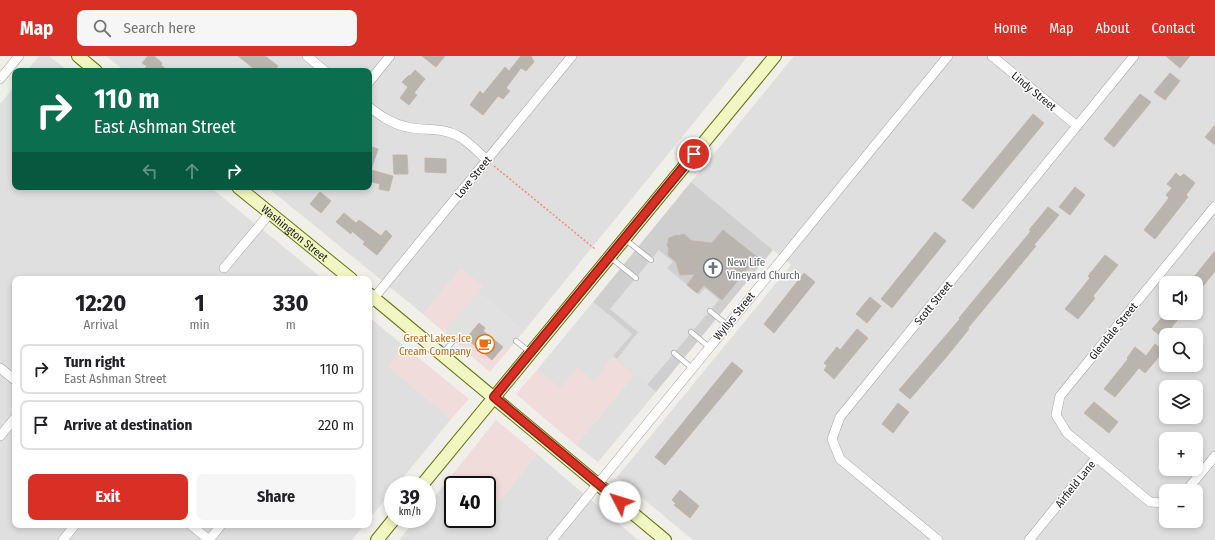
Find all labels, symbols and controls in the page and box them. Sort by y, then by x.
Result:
search box [77,10,357,46]
text: Map [20,17,53,40]
icon: search [91,17,113,39]
text: Search here [123,19,196,37]
text: Home [994,20,1027,37]
text: Map [1049,20,1073,37]
text: About [1095,20,1130,37]
text: Contact [1152,20,1195,37]
street label: Lindy Street [1009,69,1059,114]
text: 110 m [94,82,160,115]
icon: right [28,84,80,136]
text: East Ashman Street [94,116,236,138]
pin [677,137,711,171]
icon: arrive [683,143,705,165]
street label: Love Street [453,153,495,201]
icon: left [139,160,161,182]
icon: ahead [181,160,203,182]
icon: right [223,160,245,182]
street label: Washington Street [258,202,331,265]
place label: New Life Vineyard Church [727,256,800,282]
church icon: New Life Vineyard Church [702,257,724,279]
map controls [1159,276,1203,528]
button: sound [1159,276,1203,320]
street label: Scott Street [912,278,955,328]
text: 12:20 [75,289,126,317]
text: 1 [195,289,205,317]
text: 330 [273,289,309,317]
street label: Wyllys Street [711,289,758,343]
street label: Glendale Street [1086,300,1141,362]
text: Arrival [84,317,118,332]
text: min [190,317,210,332]
text: m [286,317,296,332]
button: search [1159,328,1203,372]
place label: Great Lakes Ice Cream Company [399,332,471,358]
cafe icon: Great Lakes Ice Cream Company [474,333,496,355]
text: Turn right [64,353,125,371]
icon: right [30,358,52,380]
text: 110 m [320,360,354,378]
text: East Ashman Street [64,371,167,386]
button: layers [1159,380,1203,424]
icon: arrive [30,414,52,436]
text: Arrive at destination [64,416,192,434]
text: 220 m [318,416,354,434]
button: + [1159,432,1203,476]
street label: Airfield Lane [1053,458,1098,510]
button: Exit [28,474,188,520]
button: Share [196,474,356,520]
speed limit sign: 40 [444,476,496,528]
position arrow [599,481,641,523]
button: − [1159,484,1203,528]
text: 39 [400,485,420,509]
text: km/h [399,506,421,518]

